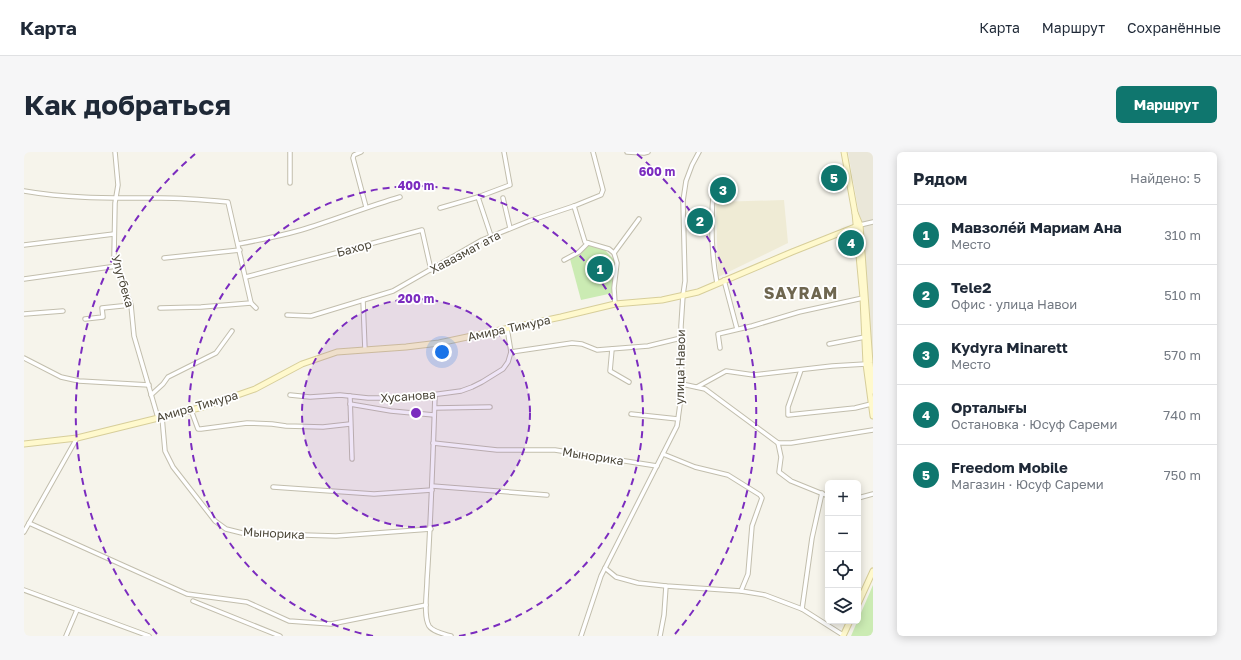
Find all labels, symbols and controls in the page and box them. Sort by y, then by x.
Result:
text: Карта [20,16,77,39]
text: Карта [979,19,1020,36]
text: Маршрут [1042,19,1105,36]
text: Сохранённые [1127,19,1221,36]
button: Маршрут [1116,86,1217,123]
text: Как добраться [24,88,231,121]
pin: 5 [821,163,847,193]
text: 600 m [639,164,675,179]
text: Рядом [913,168,967,189]
text: Найдено: 5 [1130,170,1201,186]
pin: 3 [710,175,736,205]
text: 400 m [398,178,434,193]
pin: 2 [687,206,713,236]
text: Мавзоле́й Мариам Ана [951,218,1122,236]
street label: Хавазмат ата [427,227,503,277]
text: 1 [923,227,929,243]
text: 310 m [1164,227,1201,243]
pin: 4 [838,228,864,258]
street label: Бахор [335,236,373,260]
text: Место [951,236,991,252]
street label: Улугбека [108,253,138,309]
pin: 1 [587,254,613,284]
text: Tele2 [951,278,991,296]
district label: SAYRAM [764,283,838,303]
text: 2 [922,287,930,303]
text: 510 m [1164,287,1201,303]
text: 200 m [398,291,434,306]
text: Офис · улица Навои [951,296,1077,312]
street label: Амира Тимура [466,312,552,344]
street label: улица Навои [672,329,688,405]
text: Kydyra Minarett [951,338,1068,356]
your location [432,342,452,362]
text: 3 [922,347,930,363]
text: 570 m [1164,347,1201,363]
text: Место [951,356,991,372]
street label: Амира Тимура [154,387,240,425]
street label: Хусанова [380,387,436,405]
text: Орталығы [951,398,1027,416]
centre of rings [409,406,423,420]
text: 4 [922,407,930,423]
text: 740 m [1163,407,1201,423]
text: Остановка · Юсуф Сареми [951,416,1117,432]
street label: Мынорика [561,444,625,468]
text: Freedom Mobile [951,458,1068,476]
text: 5 [922,467,930,483]
text: 750 m [1164,467,1201,483]
text: Магазин · Юсуф Сареми [951,476,1104,492]
map controls [825,480,861,624]
button: + [825,480,861,516]
button: − [825,516,861,552]
street label: Мынорика [243,524,305,542]
button: locate [825,552,861,588]
button: layers [825,588,861,624]

